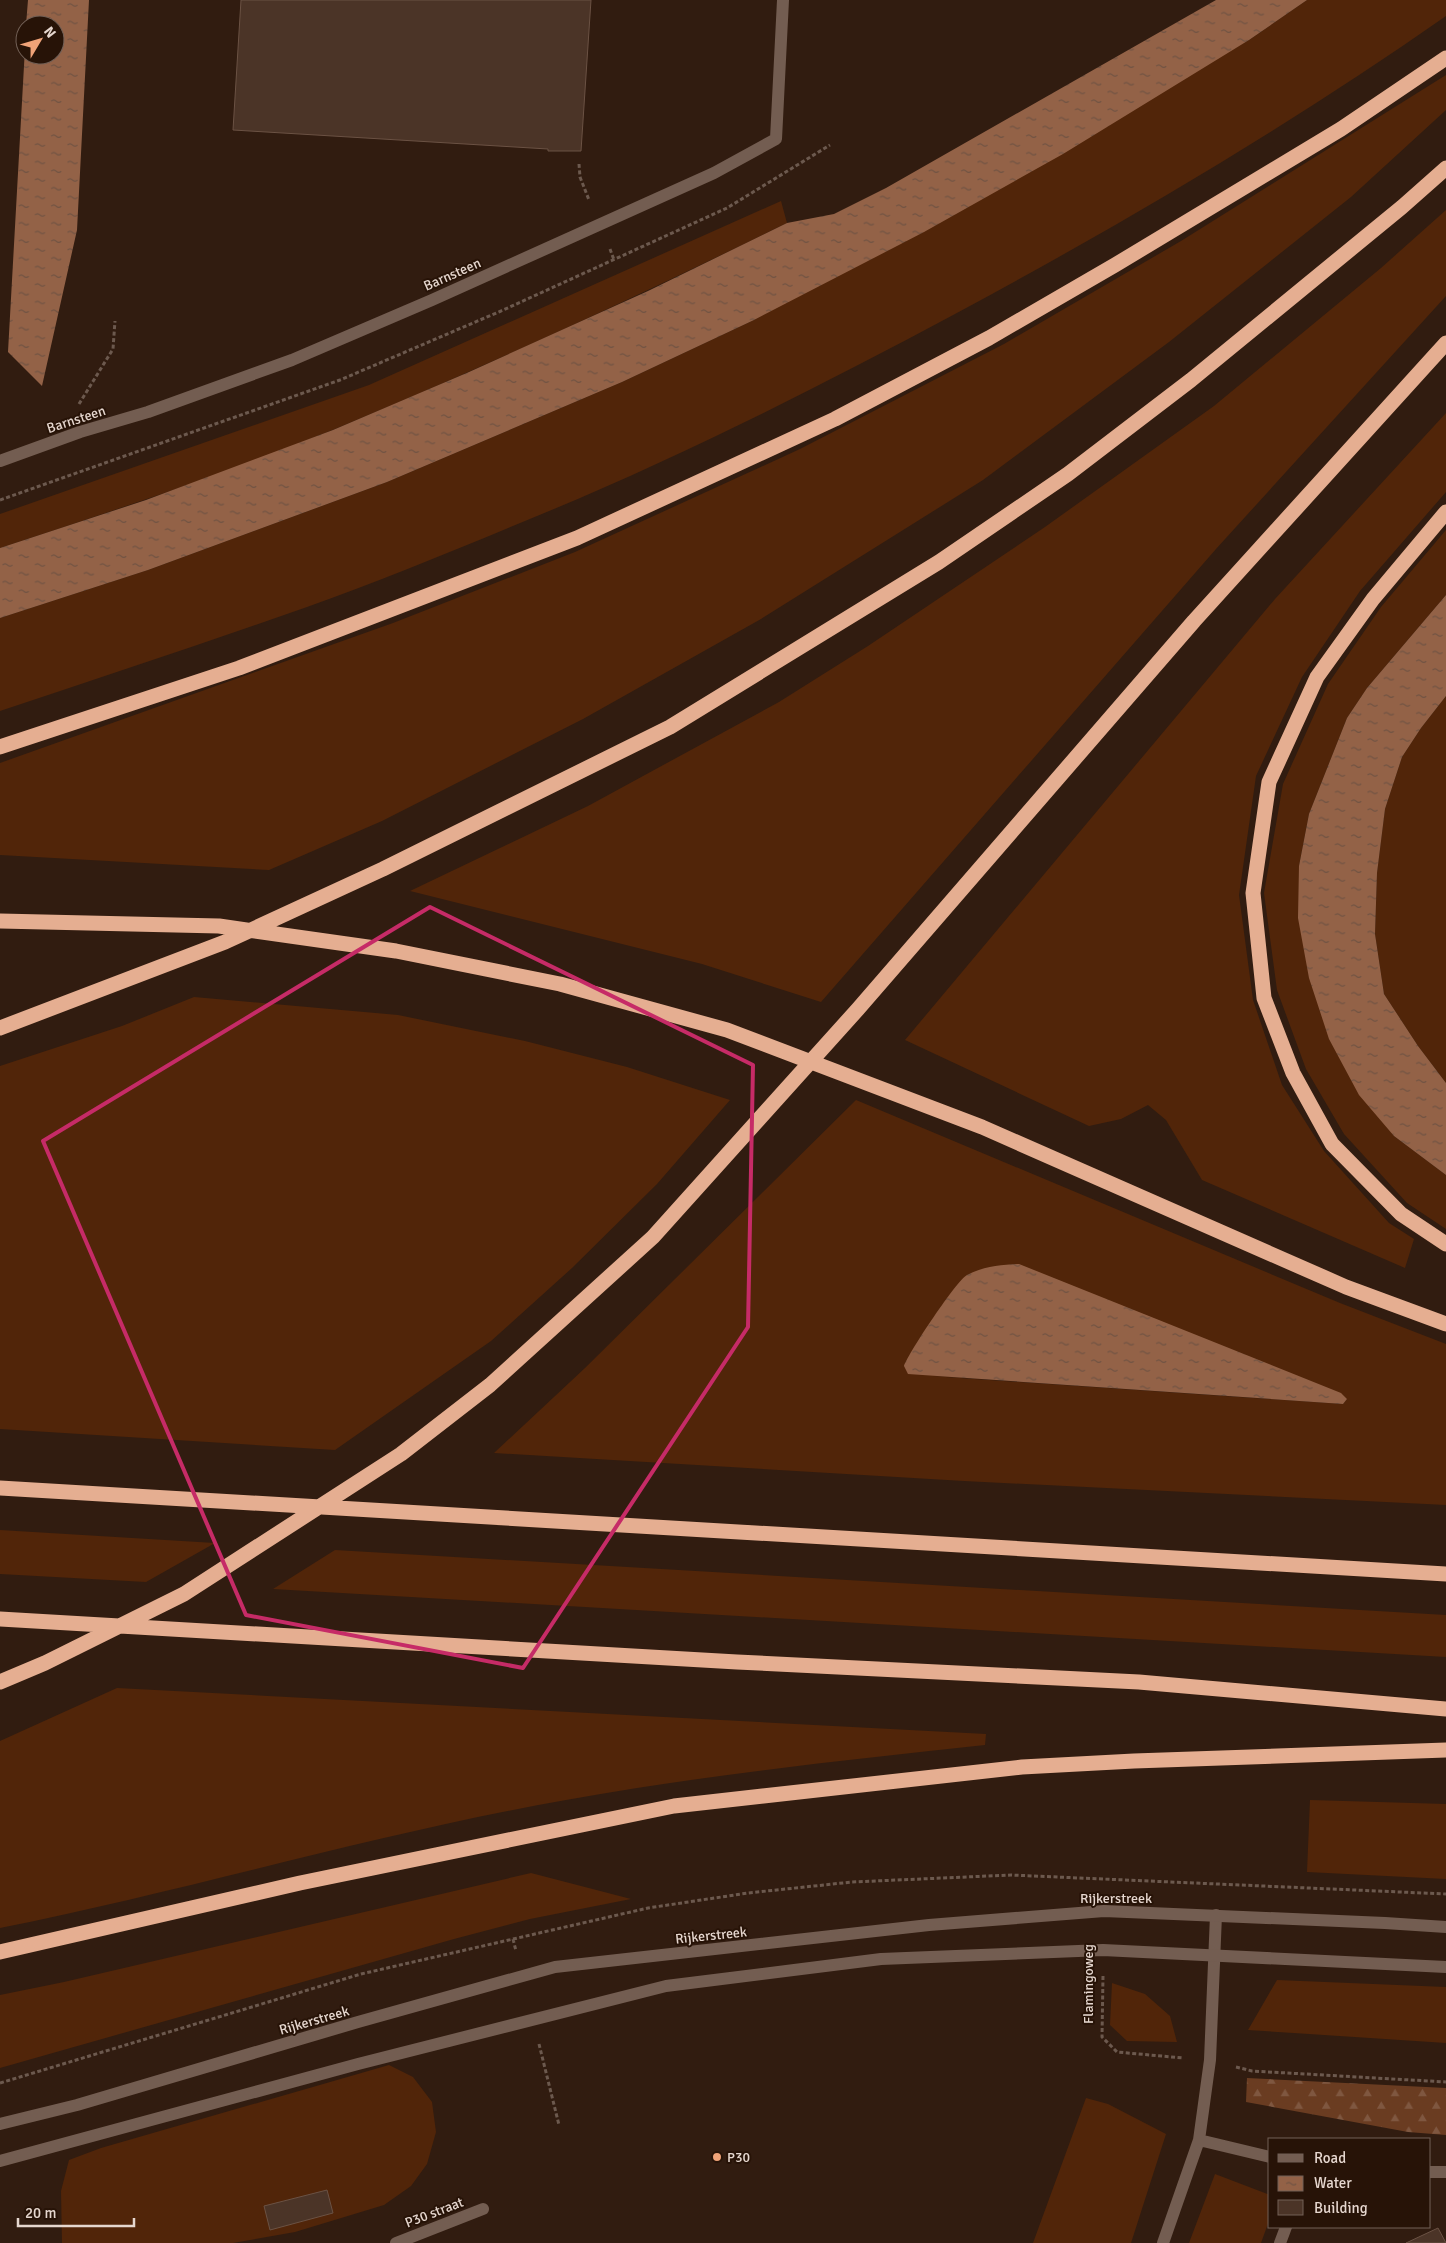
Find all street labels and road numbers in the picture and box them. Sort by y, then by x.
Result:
street label: Barnsteen [421,254,483,295]
street label: Barnsteen [45,402,108,437]
street label: Rijkerstreek [1080,1890,1152,1907]
street label: Rijkerstreek [674,1923,748,1948]
street label: Flamingoweg [1080,1944,1097,2024]
street label: Rijkerstreek [277,2002,351,2039]
street label: P30 straat [403,2194,466,2231]

